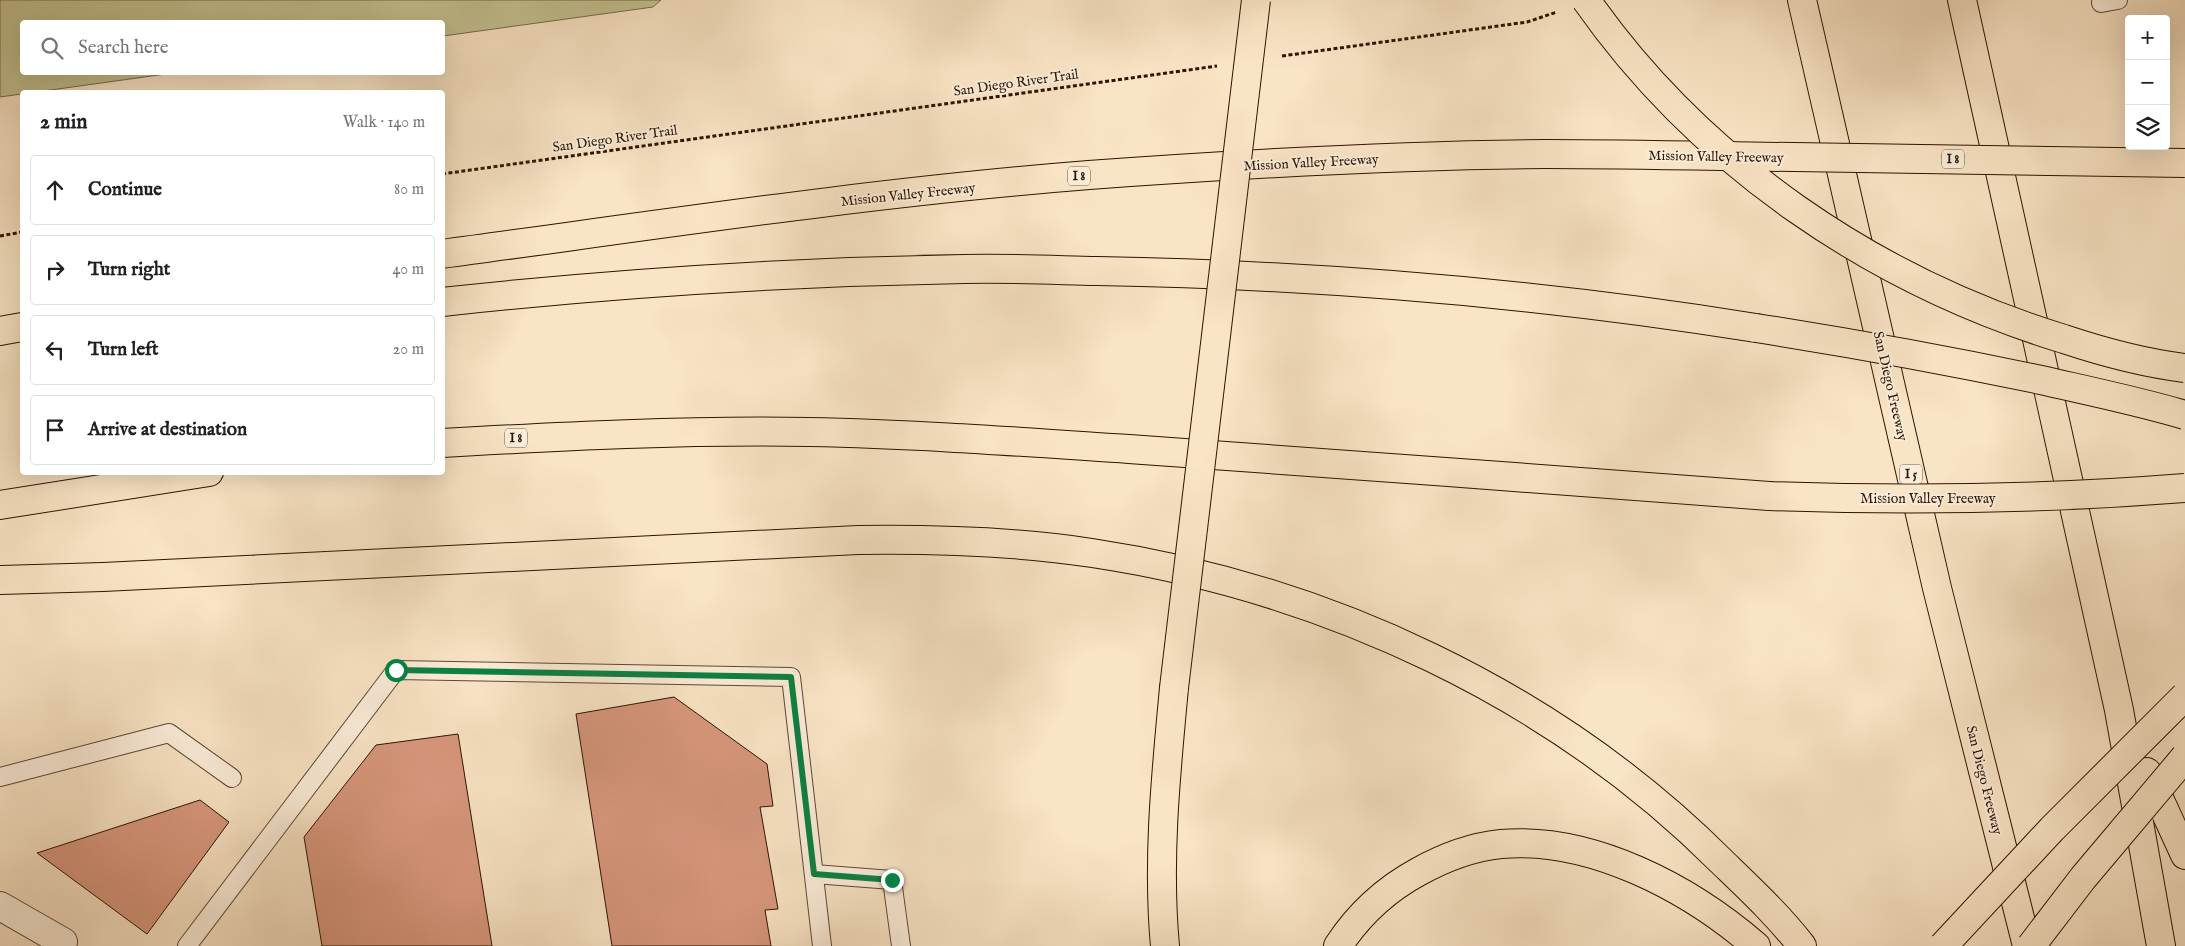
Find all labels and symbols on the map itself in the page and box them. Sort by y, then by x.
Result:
street label: San Diego River Trail [952,65,1080,101]
street label: San Diego River Trail [551,121,679,157]
street label: Mission Valley Freeway [1648,147,1784,167]
street label: Mission Valley Freeway [1243,150,1379,176]
road number: I 8 [1942,150,1964,168]
road number: I 8 [1068,167,1090,186]
street label: Mission Valley Freeway [840,179,976,211]
street label: San Diego Freeway [1869,330,1911,443]
road number: I 8 [505,428,527,448]
road number: I 5 [1900,464,1922,484]
street label: Mission Valley Freeway [1860,490,1996,508]
route start [385,659,408,682]
street label: San Diego Freeway [1962,724,2006,837]
route end [881,869,904,892]

